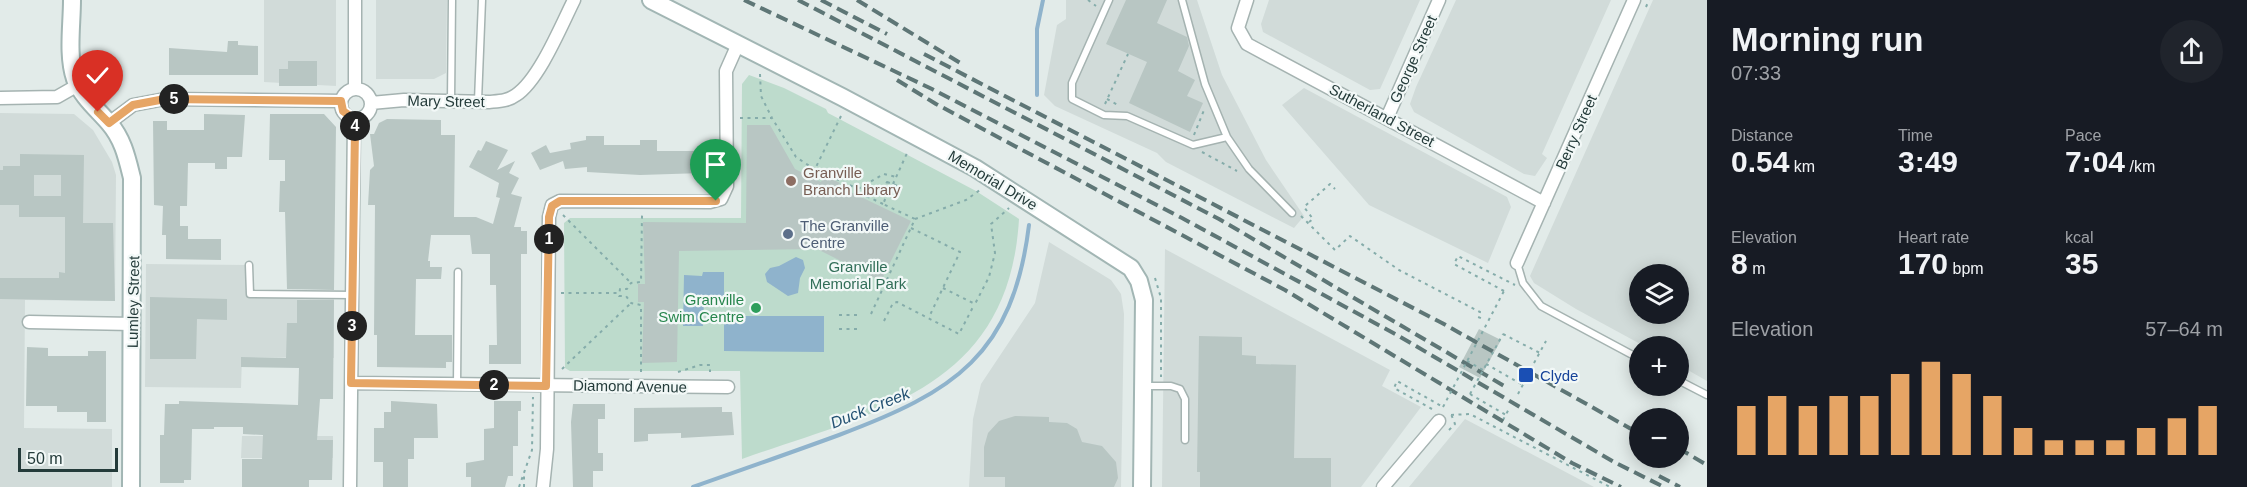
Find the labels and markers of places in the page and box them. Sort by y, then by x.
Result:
pin [72,50,123,112]
pin: 5 [159,84,189,114]
pin: 4 [340,111,370,141]
pin [690,139,741,201]
place label: Granville Branch Library [803,164,901,198]
marker: Granville Branch Library [784,174,798,188]
place label: The Granville Centre [800,217,889,251]
pin: 1 [534,224,564,254]
marker: The Granville Centre [781,227,795,241]
place label: Granville Swim Centre [658,291,744,325]
marker: Granville Swim Centre [749,301,763,315]
pin: 3 [337,311,367,341]
marker: Clyde [1517,366,1535,384]
place label: Clyde [1540,367,1578,384]
pin: 2 [479,370,509,400]

